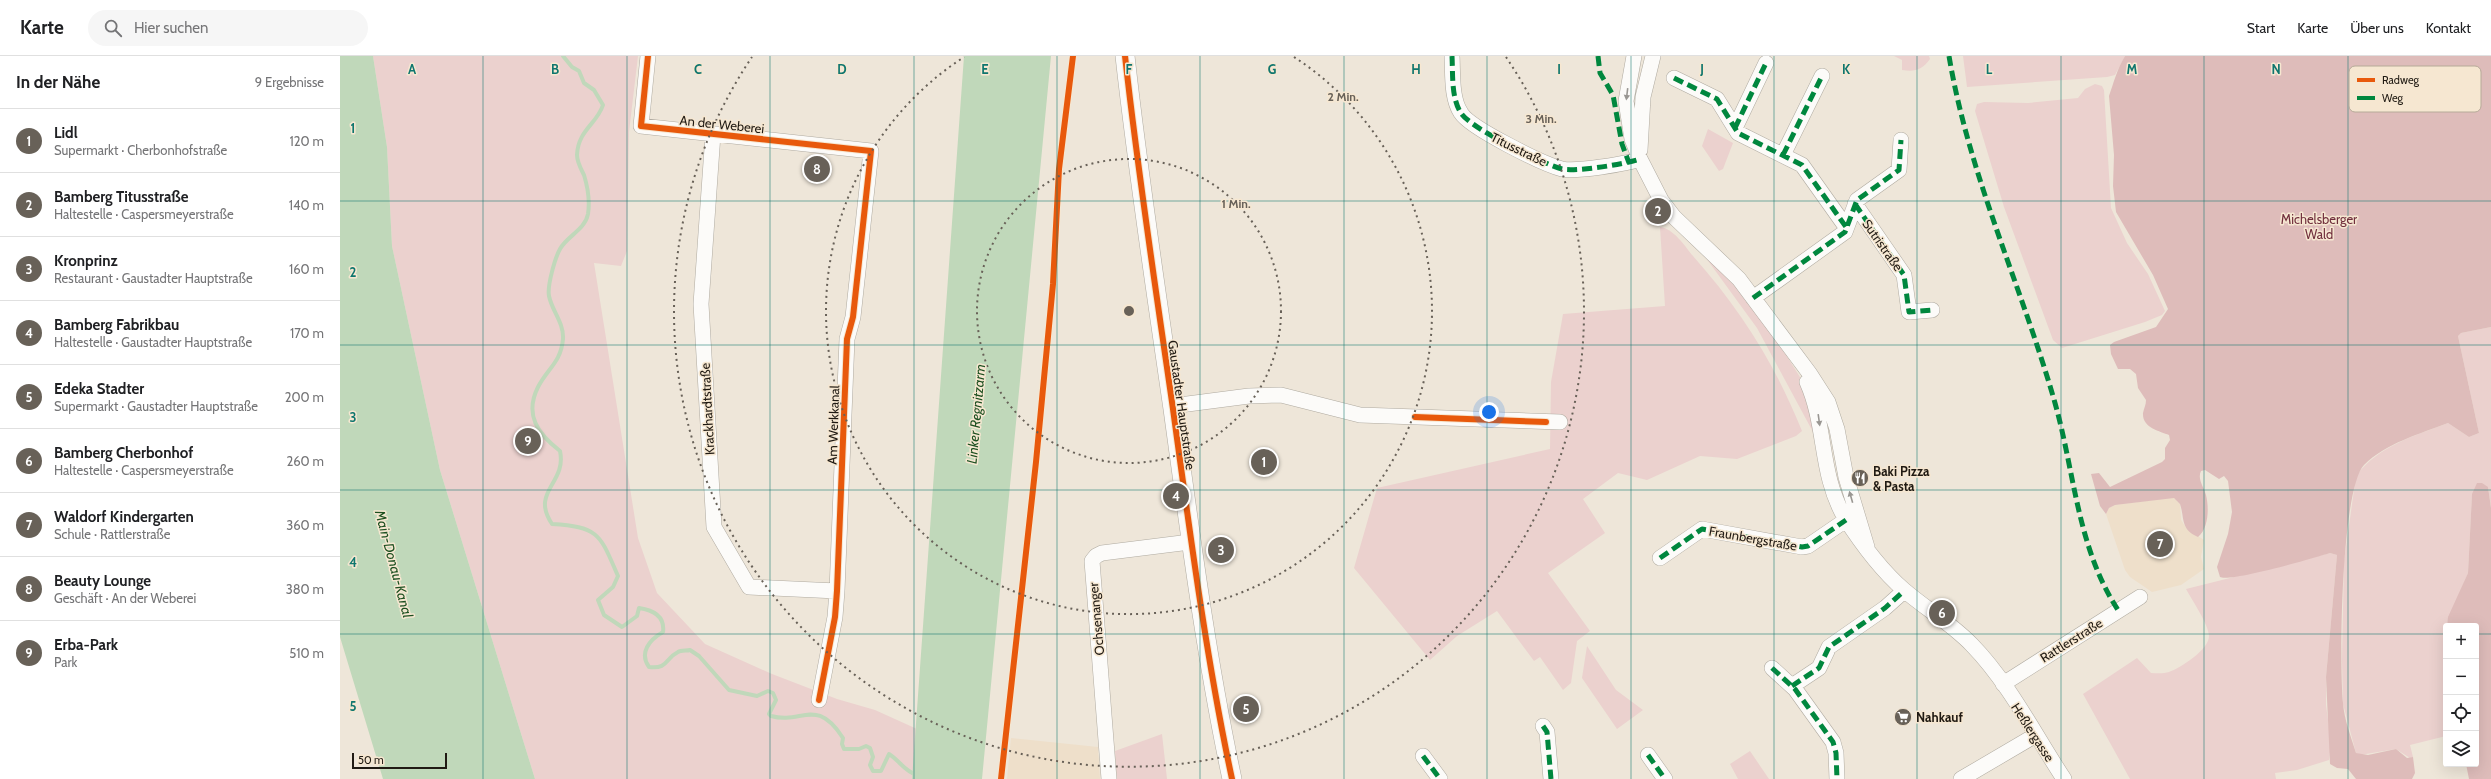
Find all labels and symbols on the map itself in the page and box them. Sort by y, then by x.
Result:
text: A [408,61,417,77]
text: B [551,61,559,77]
text: C [694,61,702,77]
text: D [837,61,847,77]
text: E [981,61,989,77]
text: F [1126,61,1133,77]
text: G [1268,61,1277,77]
text: H [1411,61,1421,77]
text: I [1557,61,1561,77]
text: J [1699,61,1704,77]
text: K [1842,61,1851,77]
text: L [1986,61,1993,77]
text: M [2127,61,2138,77]
text: N [2271,61,2281,77]
legend [2349,66,2481,112]
text: Radweg [2382,73,2420,87]
one-way arrow [1624,88,1630,100]
text: 2 Min. [1327,89,1359,104]
text: Weg [2382,91,2404,105]
text: 3 Min. [1525,111,1557,126]
street label: An der Weberei [679,112,765,136]
text: 1 [351,120,355,136]
street label: Titusstraße [1488,129,1550,170]
pin: 8 [804,154,830,184]
text: 1 Min. [1221,196,1251,211]
pin: 2 [1645,196,1671,226]
park label: Michelsberger Wald [2281,211,2358,242]
street label: Sutristraße [1859,216,1907,274]
text: 2 [350,264,357,280]
centre of rings [1122,304,1136,318]
street label: Gaustadter Hauptstraße [1165,339,1199,471]
street label: Krackhardtstraße [697,362,717,455]
water label: Linker Regnitzarm [963,363,989,465]
street label: Am Werkkanal [824,385,842,465]
your location [1479,402,1499,422]
text: 3 [349,409,357,425]
one-way arrow [1815,414,1822,426]
pin: 9 [515,426,541,456]
pin: 1 [1251,447,1277,477]
place label: Baki Pizza & Pasta [1873,463,1930,494]
restaurant icon: Baki Pizza & Pasta [1850,468,1870,488]
pin: 4 [1163,481,1189,511]
one-way arrow [1848,491,1854,503]
water label: Main-Donau-Kanal [371,507,417,620]
street label: Fraunbergstraße [1708,522,1799,554]
pin: 7 [2147,529,2173,559]
pin: 3 [1208,535,1234,565]
text: 4 [349,554,357,570]
street label: Ochsenanger [1085,581,1107,656]
pin: 6 [1929,598,1955,628]
street label: Rattlerstraße [2037,614,2105,665]
pin: 5 [1233,694,1259,724]
text: 5 [350,698,357,714]
street label: Heßlergasse [2008,700,2058,765]
supermarket icon: Nahkauf [1893,707,1913,727]
place label: Nahkauf [1916,709,1964,725]
scale bar [352,751,447,770]

